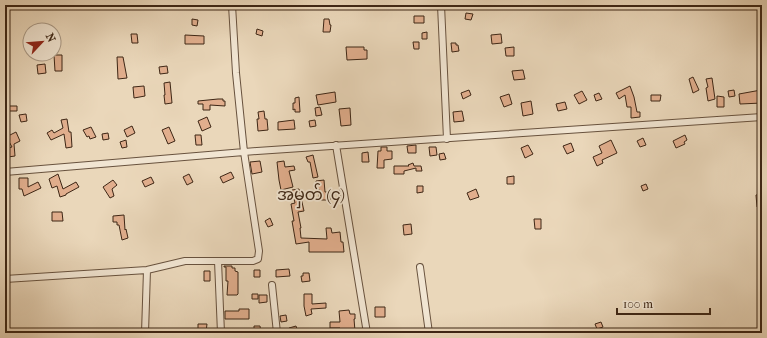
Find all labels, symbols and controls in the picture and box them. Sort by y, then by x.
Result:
north arrow [22,22,62,62]
text: N [43,31,58,45]
district label: အမှတ် (၄) [277,183,345,209]
scale bar [617,290,710,316]
text: 100 m [623,297,653,311]

